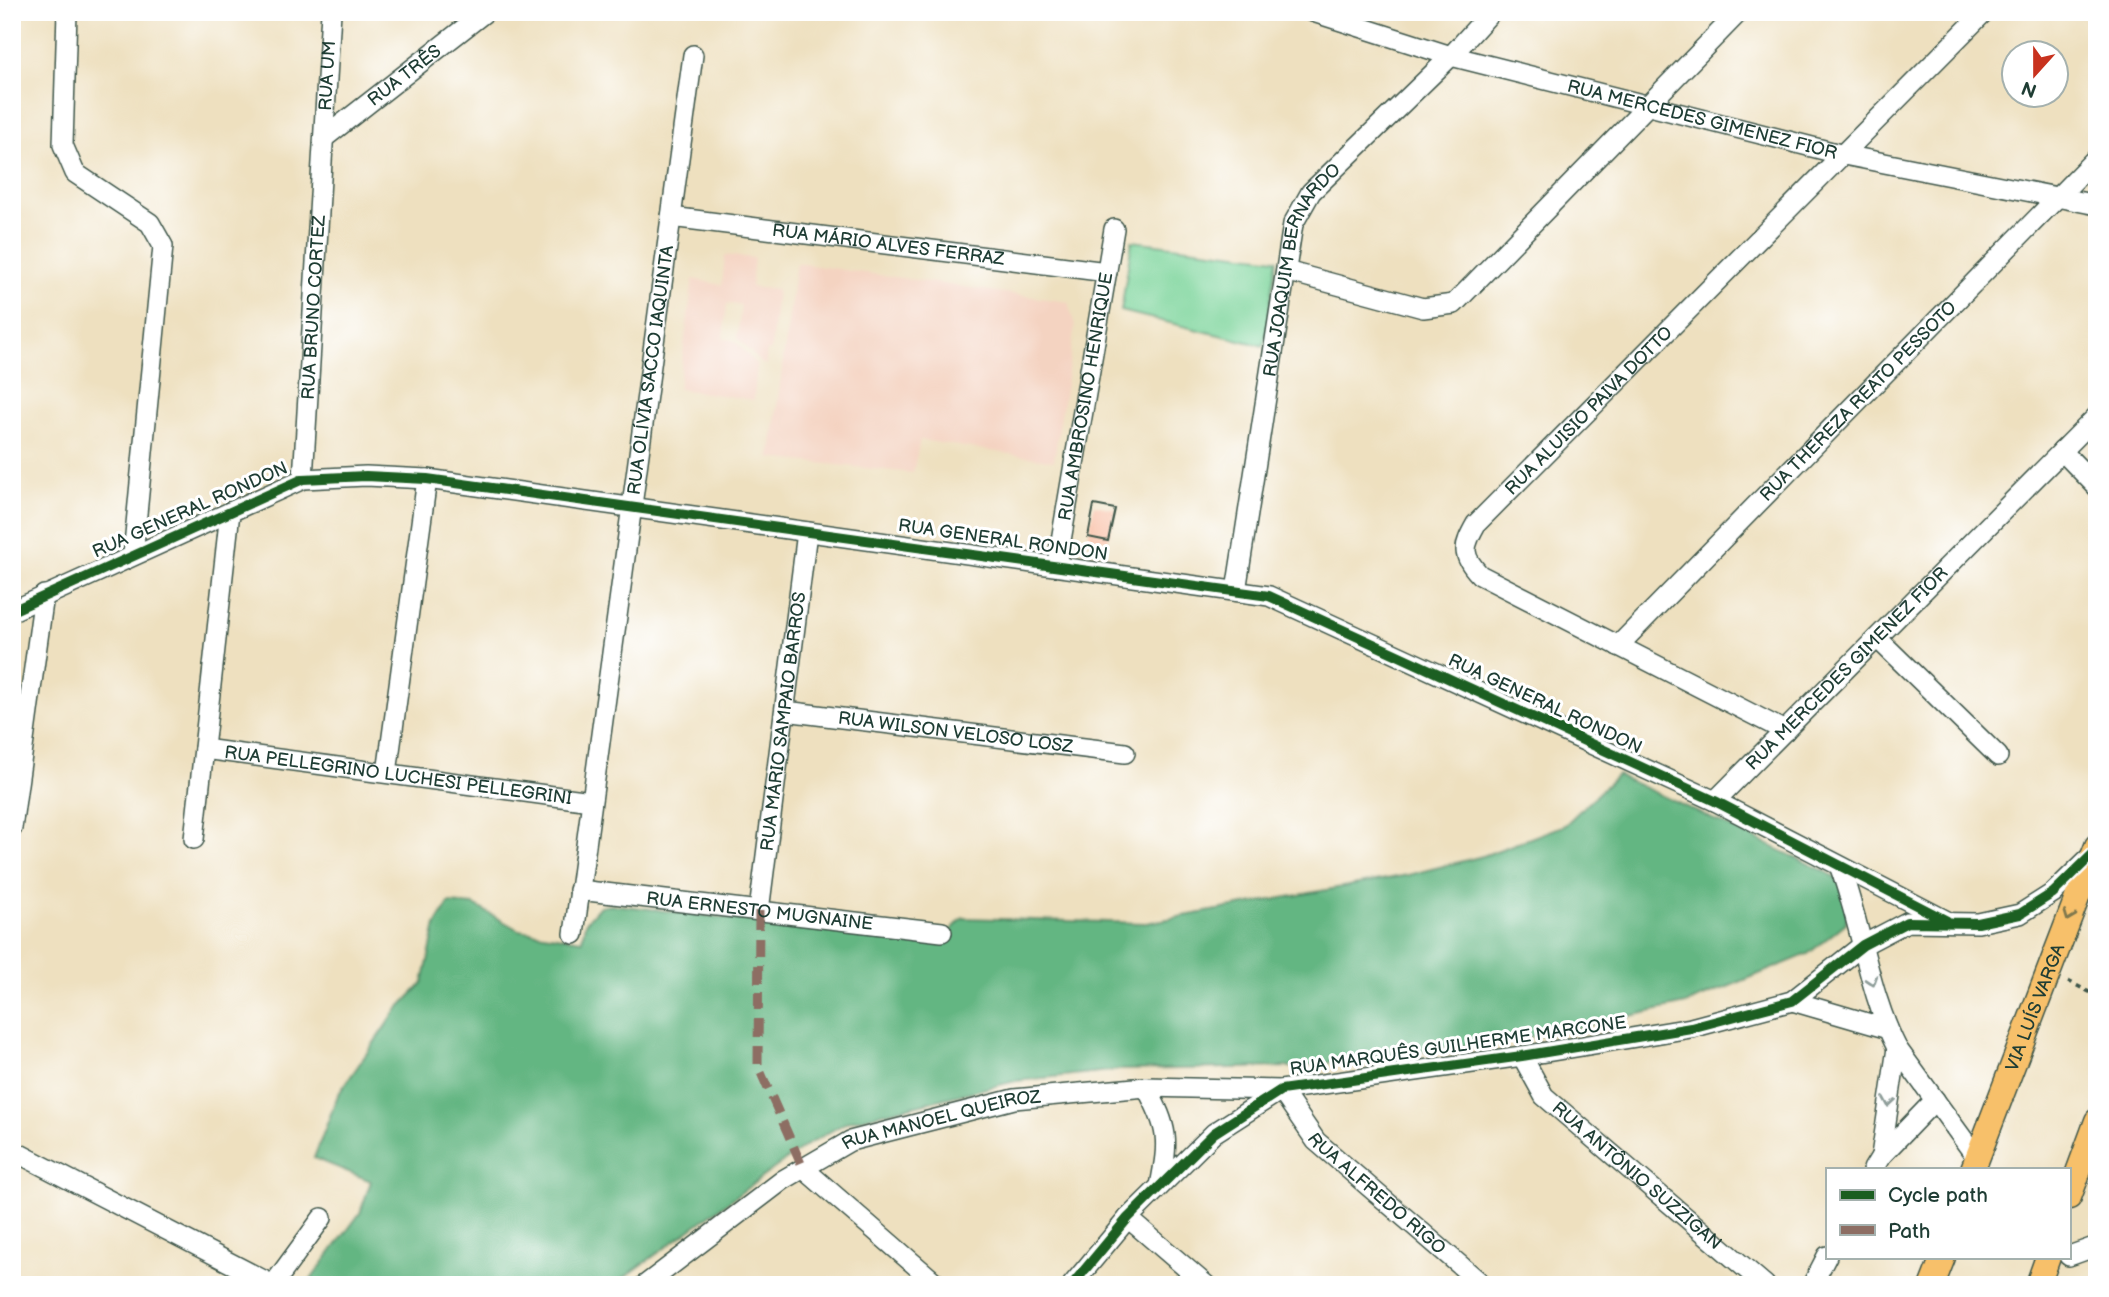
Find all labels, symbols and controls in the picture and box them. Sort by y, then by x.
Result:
north arrow [2000,38,2070,108]
street label: RUA UM [315,40,340,111]
street label: RUA TRÊS [363,40,445,110]
street label: RUA MERCEDES GIMENEZ FIOR [1565,75,1840,163]
text: N [2019,75,2040,102]
street label: RUA JOAQUIM BERNARDO [1259,159,1345,378]
street label: RUA BRUNO CORTEZ [297,214,329,400]
street label: RUA MÁRIO ALVES FERRAZ [771,219,1006,269]
street label: RUA OLÍVIA SACCO IAQUINTA [623,244,678,496]
street label: RUA AMBROSINO HENRIQUE [1054,271,1117,522]
street label: RUA THEREZA REATO PESSOTO [1755,297,1961,505]
street label: RUA ALUISIO PAIVA DOTTO [1501,322,1677,499]
street label: RUA GENERAL RONDON [89,457,291,563]
street label: RUA GENERAL RONDON [897,515,1109,565]
street label: RUA MERCEDES GIMENEZ FIOR [1741,562,1952,774]
street label: RUA MÁRIO SAMPAIO BARROS [756,591,810,852]
street label: RUA GENERAL RONDON [1445,650,1645,758]
street label: RUA WILSON VELOSO LOSZ [837,707,1075,757]
street label: RUA PELLEGRINO LUCHESI PELLEGRINI [223,741,573,809]
street label: RUA ERNESTO MUGNAINE [645,887,874,934]
one-way arrow [2064,910,2078,922]
street label: VIA LUÍS VARGA [2001,941,2069,1074]
one-way arrow [1864,974,1878,986]
street label: RUA MARQUÊS GUILHERME MARCONE [1288,1010,1628,1080]
street label: RUA MANOEL QUEIROZ [838,1086,1042,1154]
one-way arrow [1882,1096,1897,1108]
street label: RUA ANTÔNIO SUZZIGAN [1548,1097,1726,1254]
street label: RUA ALFREDO RIGO [1303,1129,1450,1259]
legend [1826,1168,2070,1258]
text: Cycle path [1888,1183,1988,1208]
text: Path [1888,1219,1930,1244]

